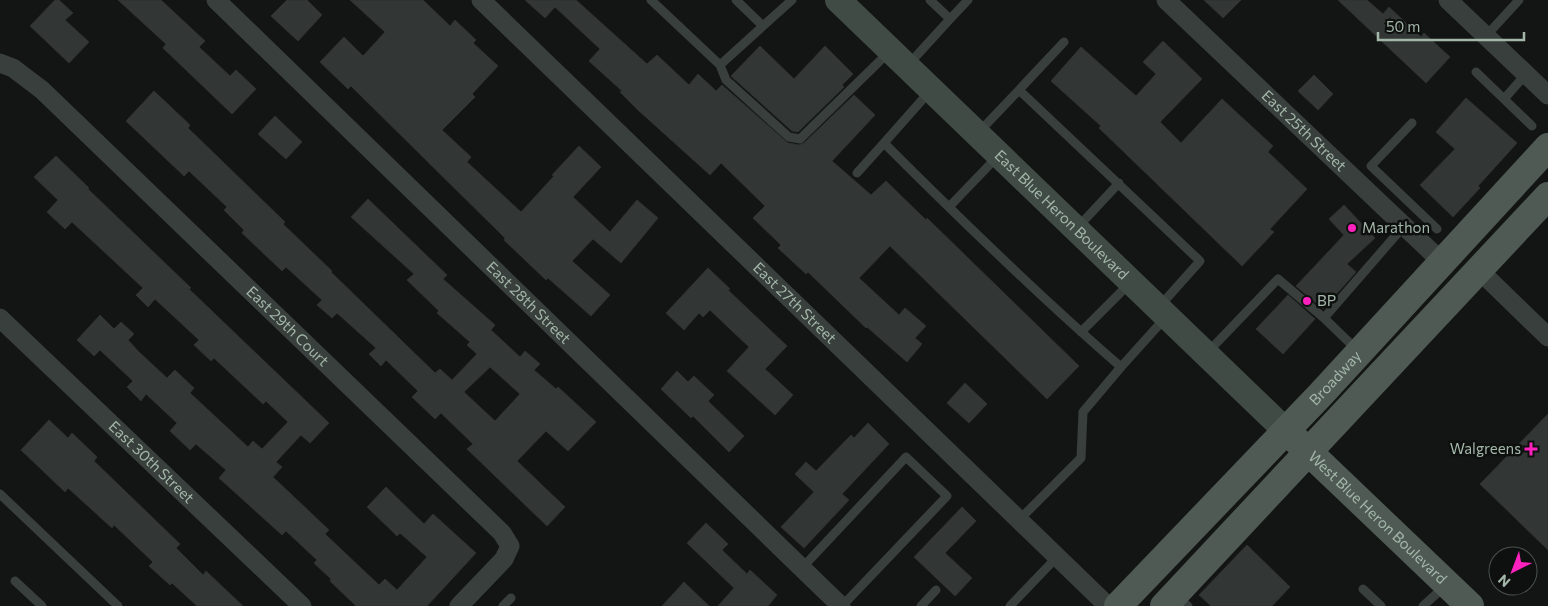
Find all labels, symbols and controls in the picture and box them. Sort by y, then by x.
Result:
scale bar [1378,10,1524,42]
text: 50 m [1386,17,1420,35]
street label: East 25th Street [1259,86,1350,174]
street label: East Blue Heron Boulevard [991,146,1133,283]
place label: Marathon [1362,218,1430,236]
marker: Marathon [1346,222,1358,234]
street label: East 28th Street [483,257,575,347]
street label: East 27th Street [750,258,841,347]
street label: East 29th Court [243,282,333,369]
place label: BP [1317,291,1336,309]
marker: BP [1301,295,1313,307]
street label: Broadway [1305,346,1365,409]
street label: East 30th Street [106,417,198,506]
place label: Walgreens [1450,439,1521,457]
marker: Walgreens [1525,443,1537,455]
street label: West Blue Heron Boulevard [1305,447,1451,587]
north arrow [1488,546,1538,596]
text: N [1494,571,1514,591]

